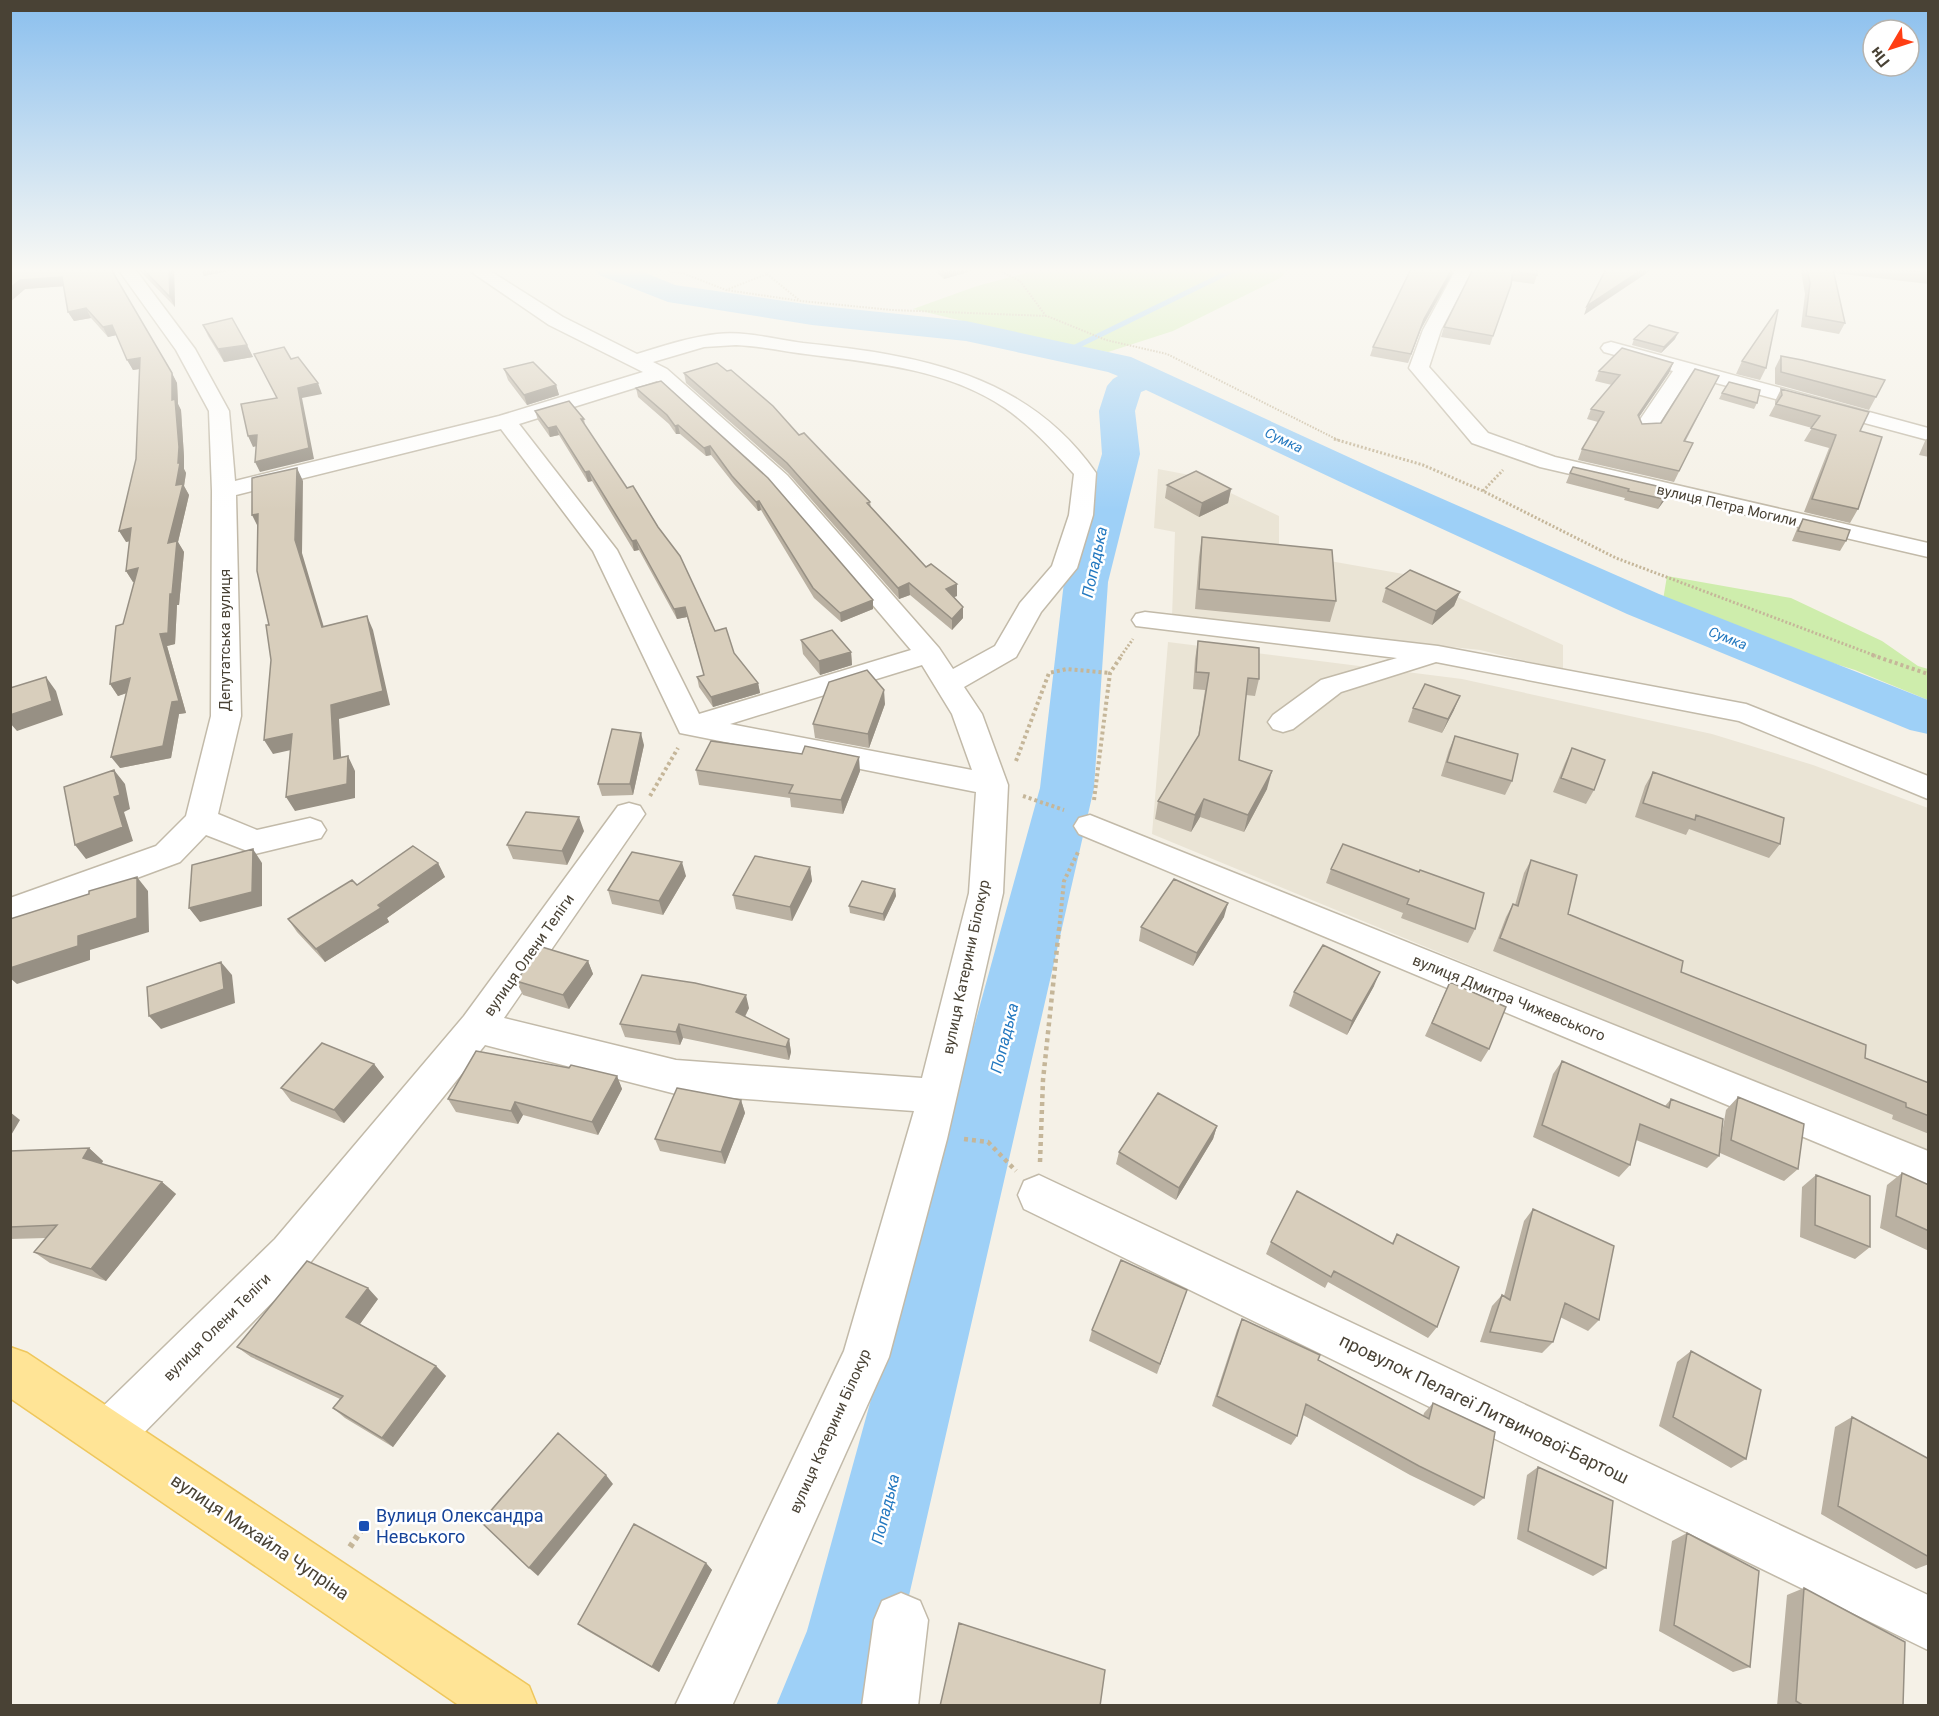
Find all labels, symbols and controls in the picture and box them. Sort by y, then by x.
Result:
north arrow [1861,18,1921,78]
text: Пн [1866,43,1894,71]
water label: Сумка [1262,424,1306,456]
street label: вулиця Петра Могили [1655,481,1799,529]
water label: Попадька [1078,525,1111,599]
street label: Депутатська вулиця [216,569,234,711]
water label: Сумка [1706,623,1750,653]
street label: вулиця Катерини Білокур [939,878,993,1056]
street label: вулиця Олени Теліги [480,891,578,1019]
street label: вулиця Дмитра Чижевського [1410,951,1608,1045]
water label: Попадька [987,1001,1022,1075]
street label: вулиця Олени Теліги [159,1269,275,1385]
street label: провулок Пелагеї Литвинової-Бартош [1336,1329,1632,1488]
street label: вулиця Катерини Білокур [786,1346,874,1516]
street label: вулиця Михайла Чупріна [167,1469,353,1604]
water label: Попадька [868,1472,903,1546]
place label: Вулиця Олександра Невського [376,1505,544,1547]
marker: Вулиця Олександра Невського [357,1519,371,1533]

